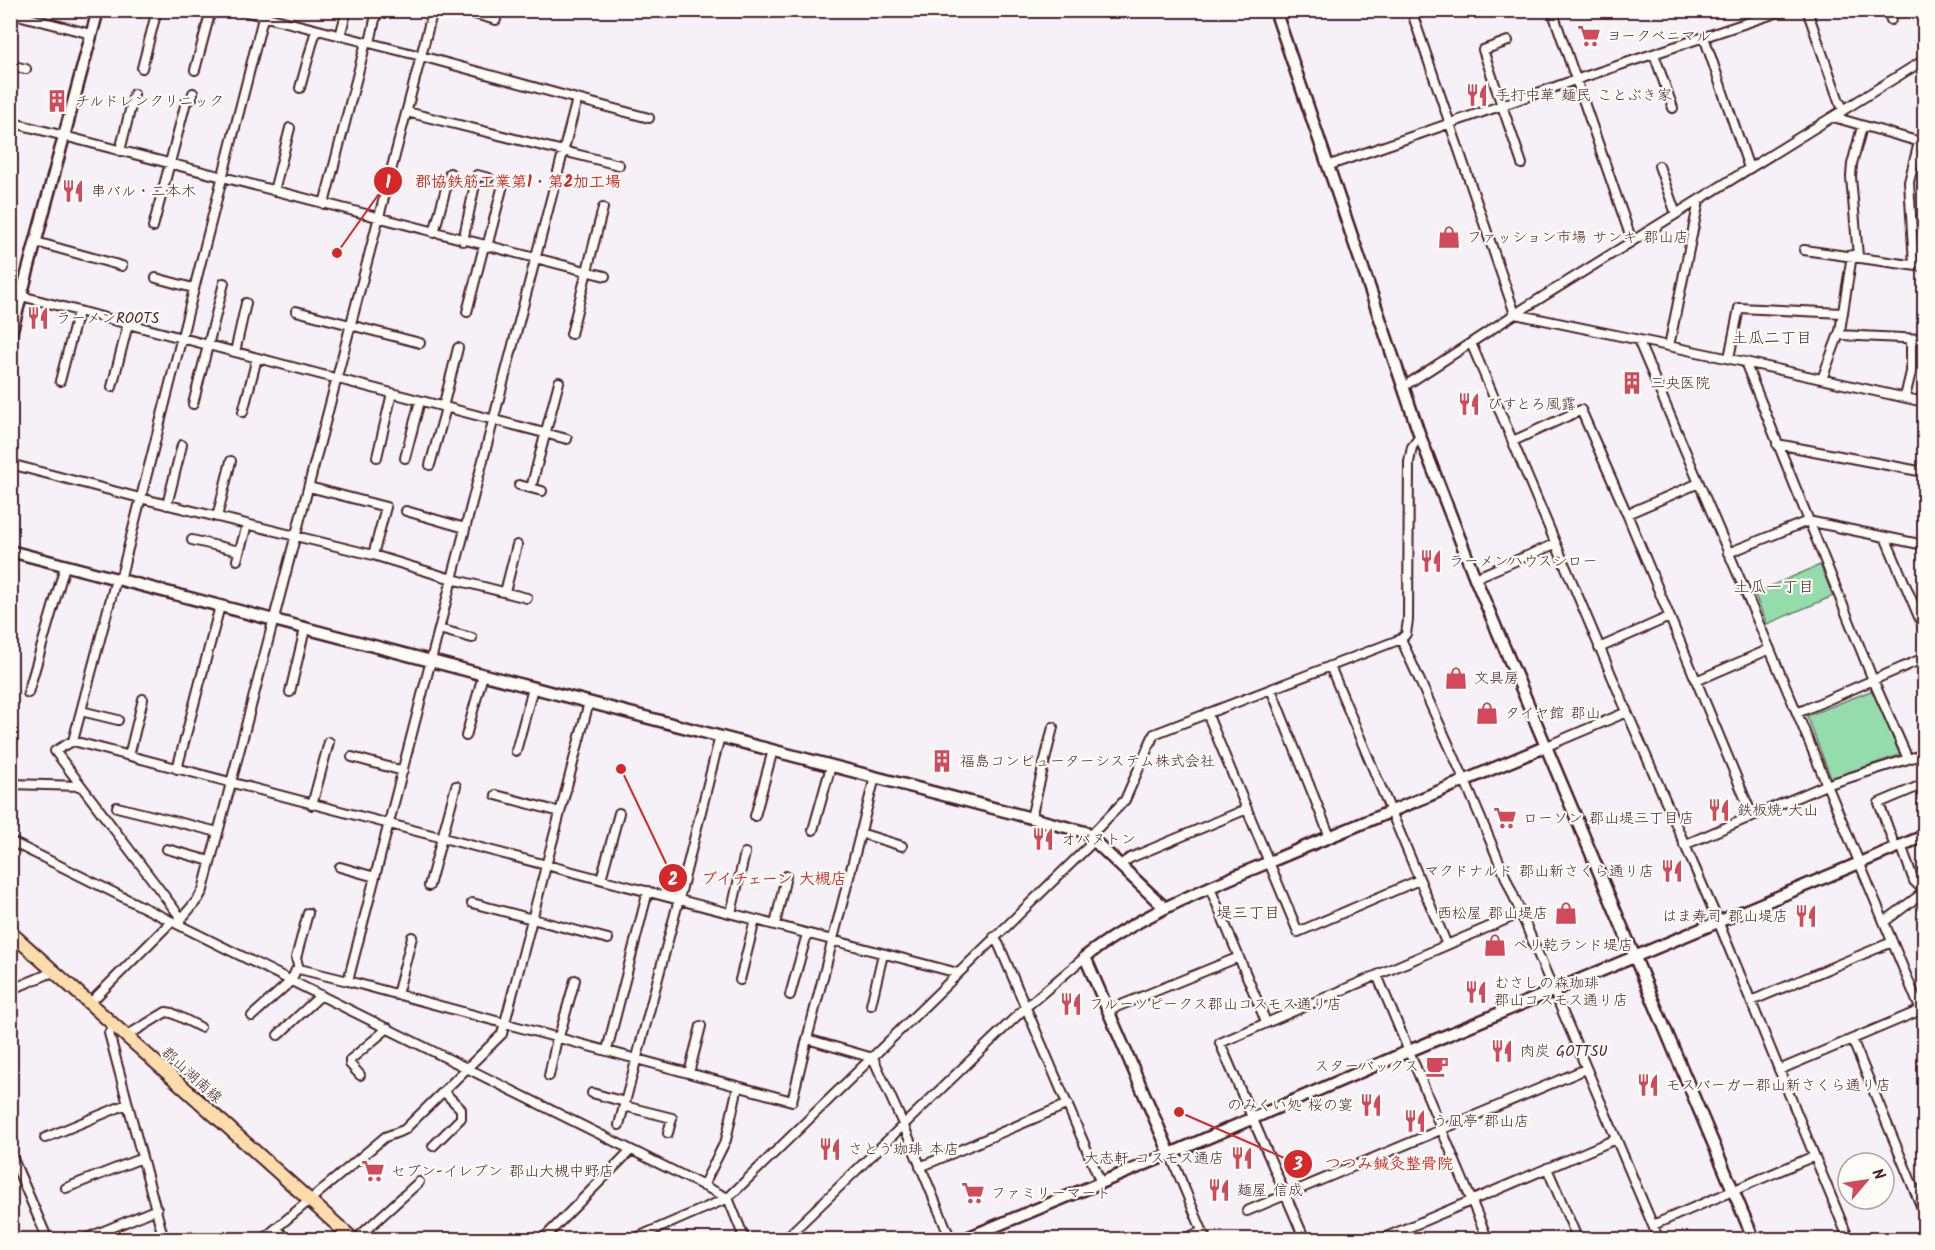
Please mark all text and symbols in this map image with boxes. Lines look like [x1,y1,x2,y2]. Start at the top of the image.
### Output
supermarket icon: ヨークベニマル [1576,23,1602,49]
place label: ヨークベニマル [1607,25,1711,49]
restaurant icon: 手打中華 麺民 ことぶき家 [1464,82,1490,108]
place label: 手打中華 麺民 ことぶき家 [1495,84,1672,108]
building icon: チルドレンクリニック [44,88,70,114]
place label: チルドレンクリニック [75,90,224,114]
callout: 郡協鉄筋工業第1・第2加工場 [373,164,633,198]
text: 1 [385,169,391,198]
text: 郡協鉄筋工業第1・第2加工場 [415,170,621,195]
restaurant icon: 串バル・二本木 [60,178,86,204]
place label: 串バル・二本木 [91,180,196,204]
shop icon: ファッション市場 サンキ 郡山店 [1436,224,1462,250]
place label: ファッション市場 サンキ 郡山店 [1467,226,1688,250]
restaurant icon: ラーメンROOTS [25,305,51,331]
place label: ラーメンROOTS [56,307,159,331]
district label: 土瓜二丁目 [1732,326,1812,351]
building icon: 三央医院 [1619,370,1645,396]
place label: 三央医院 [1650,372,1710,396]
restaurant icon: びすとろ風露 [1456,391,1482,417]
place label: びすとろ風露 [1487,393,1576,417]
restaurant icon: ラーメンハウスシロー [1418,548,1444,574]
place label: ラーメンハウスシロー [1449,550,1598,574]
district label: 土瓜一丁目 [1734,575,1814,600]
shop icon: 文具房 [1443,665,1469,691]
place label: 文具房 [1474,667,1519,691]
shop icon: タイヤ館 郡山 [1474,700,1500,726]
place label: タイヤ館 郡山 [1505,702,1600,726]
building icon: 福島コンピューターシステム株式会社 [929,748,955,774]
place label: 福島コンピューターシステム株式会社 [960,750,1215,774]
restaurant icon: 鉄板焼 大山 [1706,797,1732,823]
place label: 鉄板焼 大山 [1737,799,1818,823]
supermarket icon: ローソン 郡山堤三丁目店 [1492,805,1518,831]
place label: ローソン 郡山堤三丁目店 [1523,807,1694,831]
restaurant icon: オパヌトン [1030,826,1056,852]
place label: オパヌトン [1061,828,1136,852]
restaurant icon: マクドナルド 郡山新さくら通り店 [1659,858,1685,884]
place label: マクドナルド 郡山新さくら通り店 [1424,860,1654,884]
callout: ブイチェーン 大槻店 [658,861,861,895]
text: 2 [668,866,678,895]
text: ブイチェーン 大槻店 [701,867,847,892]
shop icon: 西松屋 郡山堤店 [1553,900,1579,926]
district label: 堤三丁目 [1216,901,1280,926]
place label: 西松屋 郡山堤店 [1437,902,1548,926]
restaurant icon: はま寿司 郡山堤店 [1793,903,1819,929]
place label: はま寿司 郡山堤店 [1662,905,1788,929]
shop icon: ペリ乾ランド堤店 [1482,932,1508,958]
place label: ペリ乾ランド堤店 [1513,934,1633,958]
place label: むさしの森珈琲 郡山コスモス通り店 [1494,972,1628,1013]
restaurant icon: むさしの森珈琲 郡山コスモス通り店 [1463,979,1489,1005]
restaurant icon: フルーツピークス郡山コスモス通り店 [1058,991,1084,1017]
place label: フルーツピークス郡山コスモス通り店 [1089,993,1342,1017]
restaurant icon: 肉炭 GOTTSU [1489,1038,1515,1064]
place label: 肉炭 GOTTSU [1520,1040,1607,1064]
street label: 郡山湖南線 [155,1042,227,1110]
cafe icon: スターバックス [1424,1053,1450,1079]
place label: スターバックス [1314,1055,1419,1079]
restaurant icon: モスバーガー郡山新さくら通り店 [1635,1072,1661,1098]
place label: モスバーガー郡山新さくら通り店 [1666,1074,1891,1098]
restaurant icon: のみくい処 桜の宴 [1358,1092,1384,1118]
place label: のみくい処 桜の宴 [1227,1094,1353,1118]
restaurant icon: う凪亭 郡山店 [1402,1108,1428,1134]
place label: う凪亭 郡山店 [1433,1110,1529,1134]
restaurant icon: さとう珈琲 本店 [817,1136,843,1162]
place label: さとう珈琲 本店 [848,1138,959,1162]
restaurant icon: 大志軒 コスモス通店 [1229,1145,1255,1171]
place label: 大志軒 コスモス通店 [1084,1147,1224,1171]
callout: つつみ鍼灸整骨院 [1283,1147,1465,1181]
text: 3 [1292,1151,1303,1180]
north arrow [1836,1151,1896,1211]
text: つつみ鍼灸整骨院 [1325,1152,1453,1177]
supermarket icon: セブン-イレブン 郡山大槻中野店 [360,1158,386,1184]
place label: セブン-イレブン 郡山大槻中野店 [391,1160,614,1184]
text: N [1864,1164,1891,1185]
restaurant icon: 麺屋 信成 [1206,1177,1232,1203]
place label: 麺屋 信成 [1237,1179,1303,1203]
supermarket icon: ファミリーマート [960,1180,986,1206]
place label: ファミリーマート [991,1182,1111,1206]

